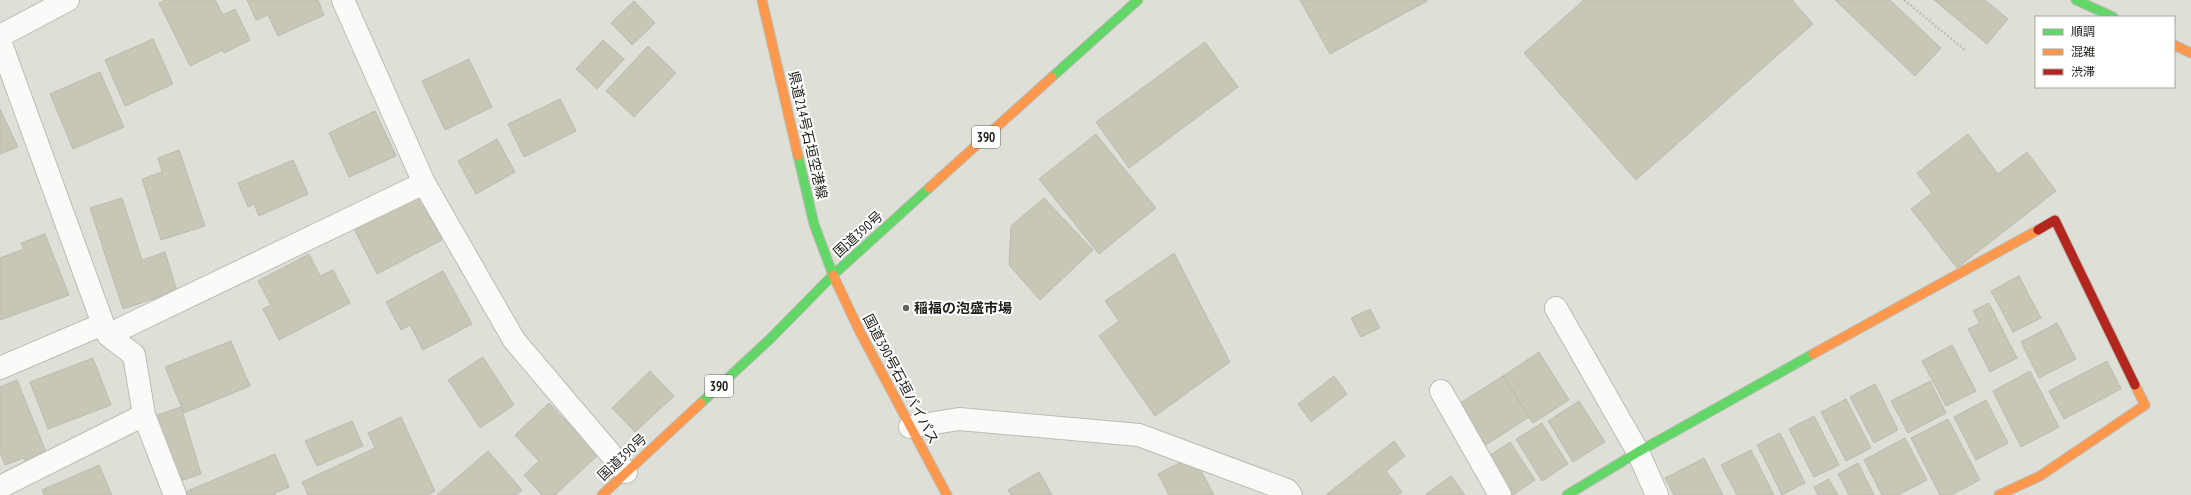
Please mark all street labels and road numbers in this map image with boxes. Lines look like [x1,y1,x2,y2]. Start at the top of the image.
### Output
street label: 県道214号石垣空港線 [785,69,831,201]
road number: 390 [972,126,1000,148]
street label: 国道390号 [829,207,887,261]
street label: 国道390号石垣バイパス [859,311,943,447]
road number: 390 [705,375,733,397]
street label: 国道390号 [594,430,650,484]

